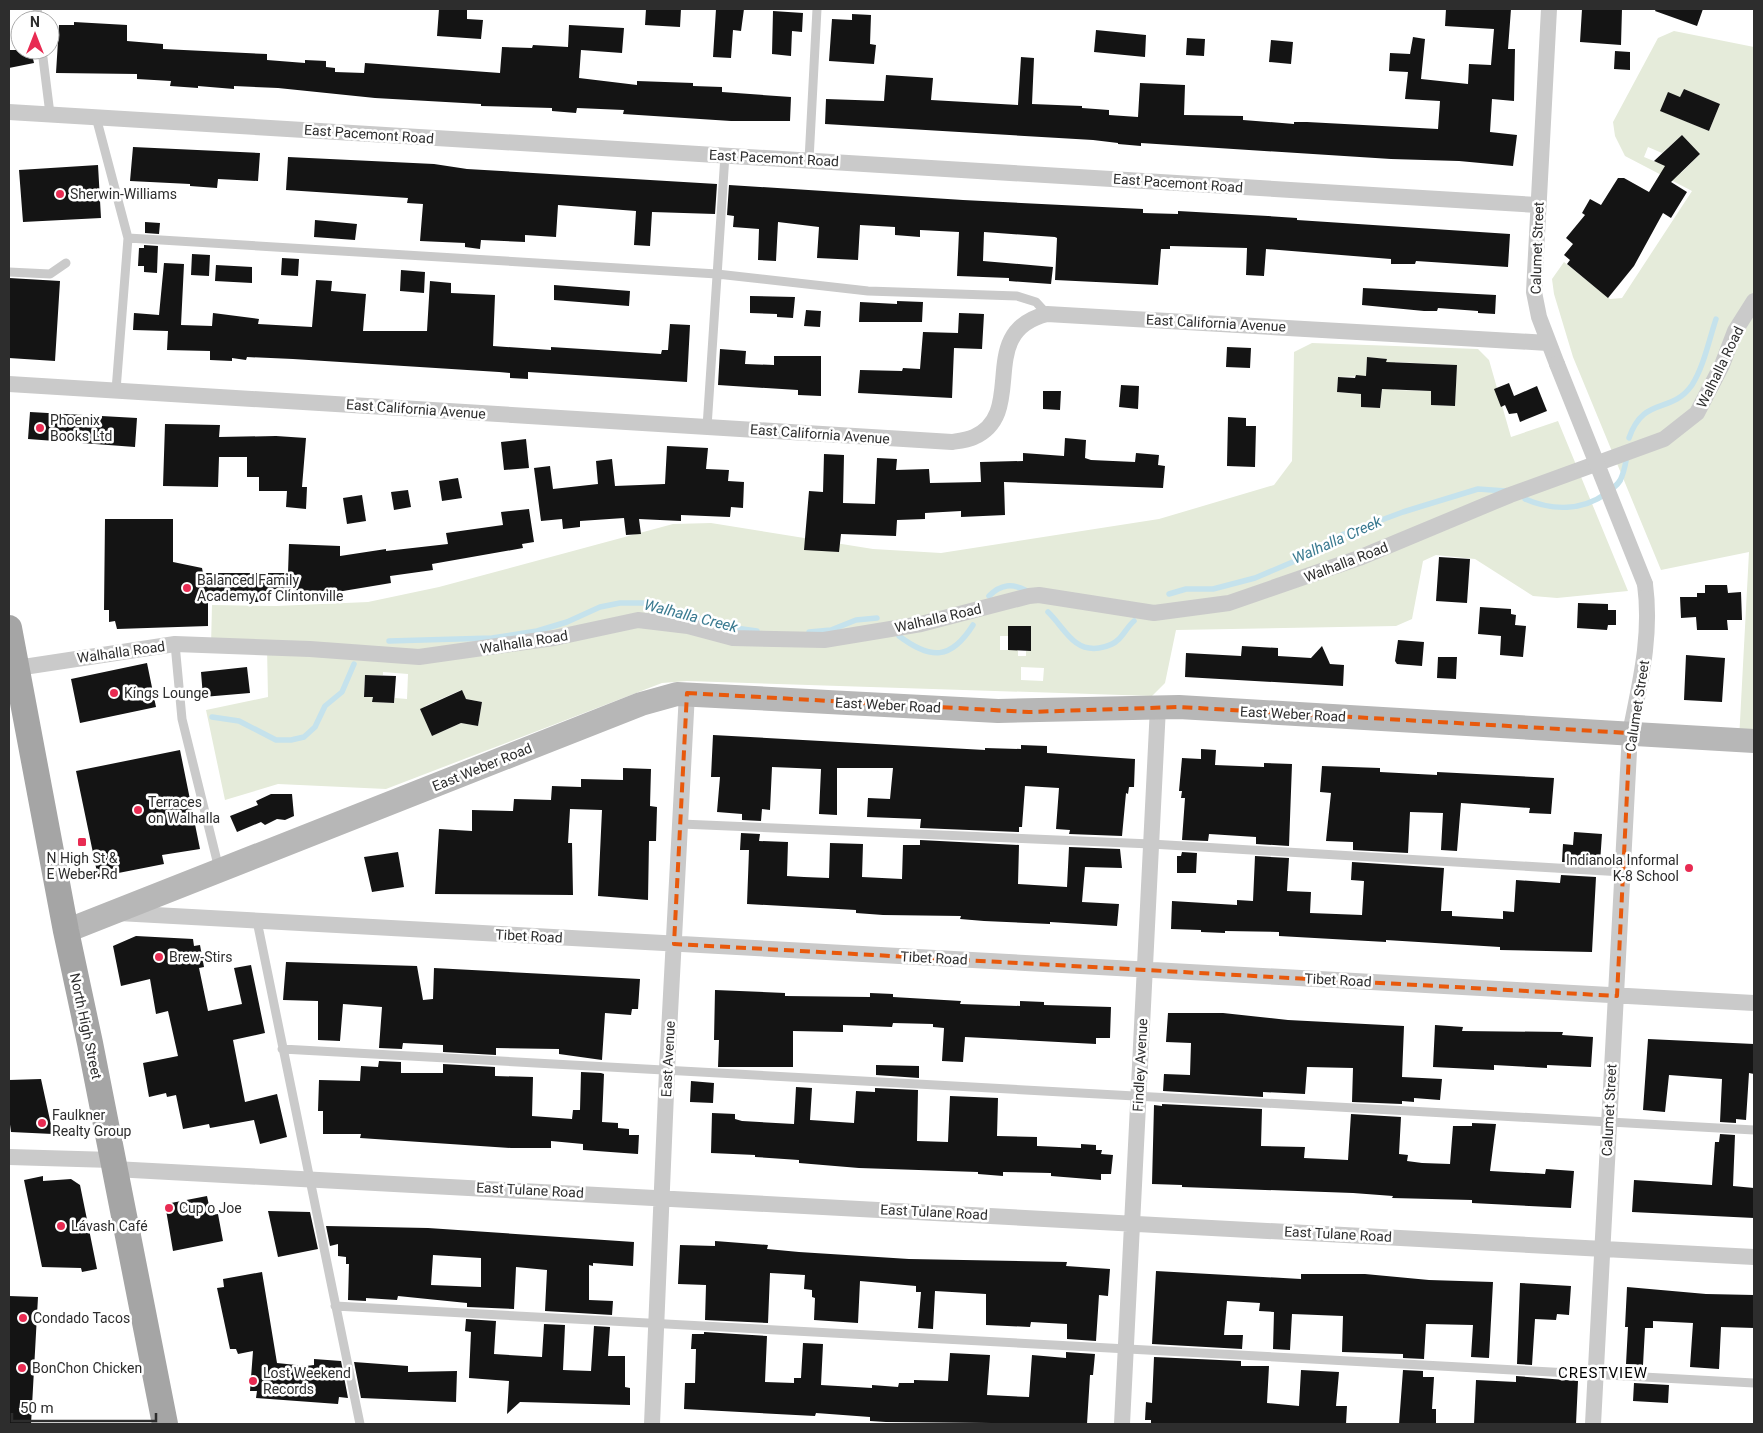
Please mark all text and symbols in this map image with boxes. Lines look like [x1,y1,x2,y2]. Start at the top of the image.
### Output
north arrow [10,10,60,60]
text: N [30,14,40,30]
street label: East Pacemont Road [304,121,434,147]
street label: East Pacemont Road [709,147,839,169]
street label: East Pacemont Road [1113,170,1243,196]
place label: Sherwin-Williams [70,186,177,202]
marker: Sherwin-Williams [54,188,66,200]
street label: Calumet Street [1527,201,1547,295]
street label: East California Avenue [1146,311,1286,335]
street label: Walhalla Road [1693,324,1747,410]
street label: East California Avenue [346,396,486,422]
place label: Phoenix Books Ltd [50,412,113,444]
street label: East California Avenue [750,421,890,447]
marker: Phoenix Books Ltd [34,422,46,434]
water label: Walhalla Creek [1290,512,1385,568]
street label: Walhalla Road [1302,539,1390,585]
place label: Balanced Family Academy of Clintonville [197,572,343,604]
marker: Balanced Family Academy of Clintonville [181,582,193,594]
water label: Walhalla Creek [642,596,740,636]
street label: Walhalla Road [893,600,983,636]
street label: Walhalla Road [479,627,569,657]
street label: Walhalla Road [76,638,166,666]
street label: Calumet Street [1622,659,1652,753]
place label: Kings Lounge [124,685,209,701]
marker: Kings Lounge [108,687,120,699]
street label: East Weber Road [835,694,941,716]
street label: East Weber Road [1240,703,1346,725]
street label: East Weber Road [430,740,534,794]
place label: Terraces on Walhalla [148,794,220,826]
marker: Terraces on Walhalla [132,804,144,816]
marker: N High St & E Weber Rd [76,836,88,848]
place label: N High St & E Weber Rd [46,850,118,882]
place label: Indianola Informal K-8 School [1566,852,1679,884]
marker: Indianola Informal K-8 School [1683,862,1695,874]
street label: Tibet Road [495,926,563,946]
street label: Tibet Road [900,948,968,968]
place label: Brew-Stirs [169,949,232,965]
marker: Brew-Stirs [153,951,165,963]
street label: Tibet Road [1304,970,1372,990]
street label: North High Street [67,971,105,1081]
street label: Findley Avenue [1130,1018,1150,1112]
street label: East Avenue [658,1020,678,1098]
street label: Calumet Street [1599,1063,1619,1157]
place label: Faulkner Realty Group [52,1107,132,1139]
marker: Faulkner Realty Group [36,1117,48,1129]
street label: East Tulane Road [476,1179,584,1201]
place label: Cup o Joe [179,1200,242,1216]
street label: East Tulane Road [880,1201,988,1223]
marker: Cup o Joe [163,1202,175,1214]
place label: Lávash Café [71,1218,148,1234]
marker: Lávash Café [55,1220,67,1232]
street label: East Tulane Road [1284,1223,1392,1245]
place label: Condado Tacos [33,1310,130,1326]
marker: Condado Tacos [17,1312,29,1324]
place label: BonChon Chicken [32,1360,142,1376]
marker: BonChon Chicken [16,1362,28,1374]
district label: CRESTVIEW [1558,1364,1648,1382]
place label: Lost Weekend Records [263,1365,351,1397]
marker: Lost Weekend Records [247,1375,259,1387]
scale bar [12,1390,156,1422]
text: 50 m [20,1399,54,1417]

